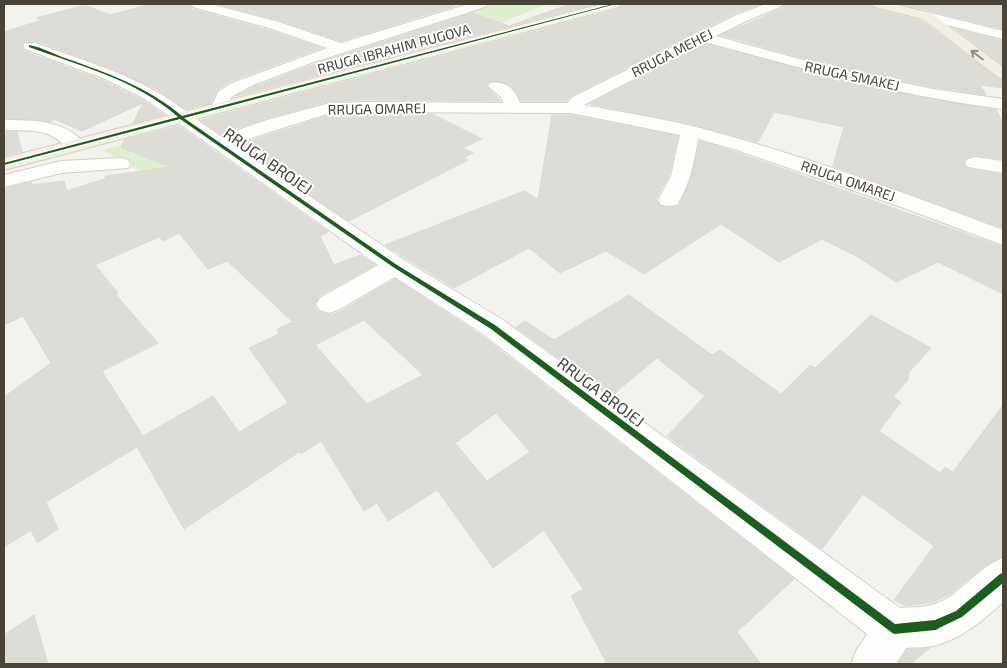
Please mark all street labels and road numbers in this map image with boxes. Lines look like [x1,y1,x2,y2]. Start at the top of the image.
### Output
street label: RRUGA IBRAHIM RUGOVA [315,20,473,77]
street label: RRUGA MEHEJ [628,25,715,80]
street label: RRUGA SMAKEJ [803,57,901,94]
street label: RRUGA OMAREJ [328,99,426,118]
street label: RRUGA BROJEJ [220,123,316,198]
street label: RRUGA OMAREJ [799,156,898,205]
street label: RRUGA BROJEJ [554,353,648,430]

